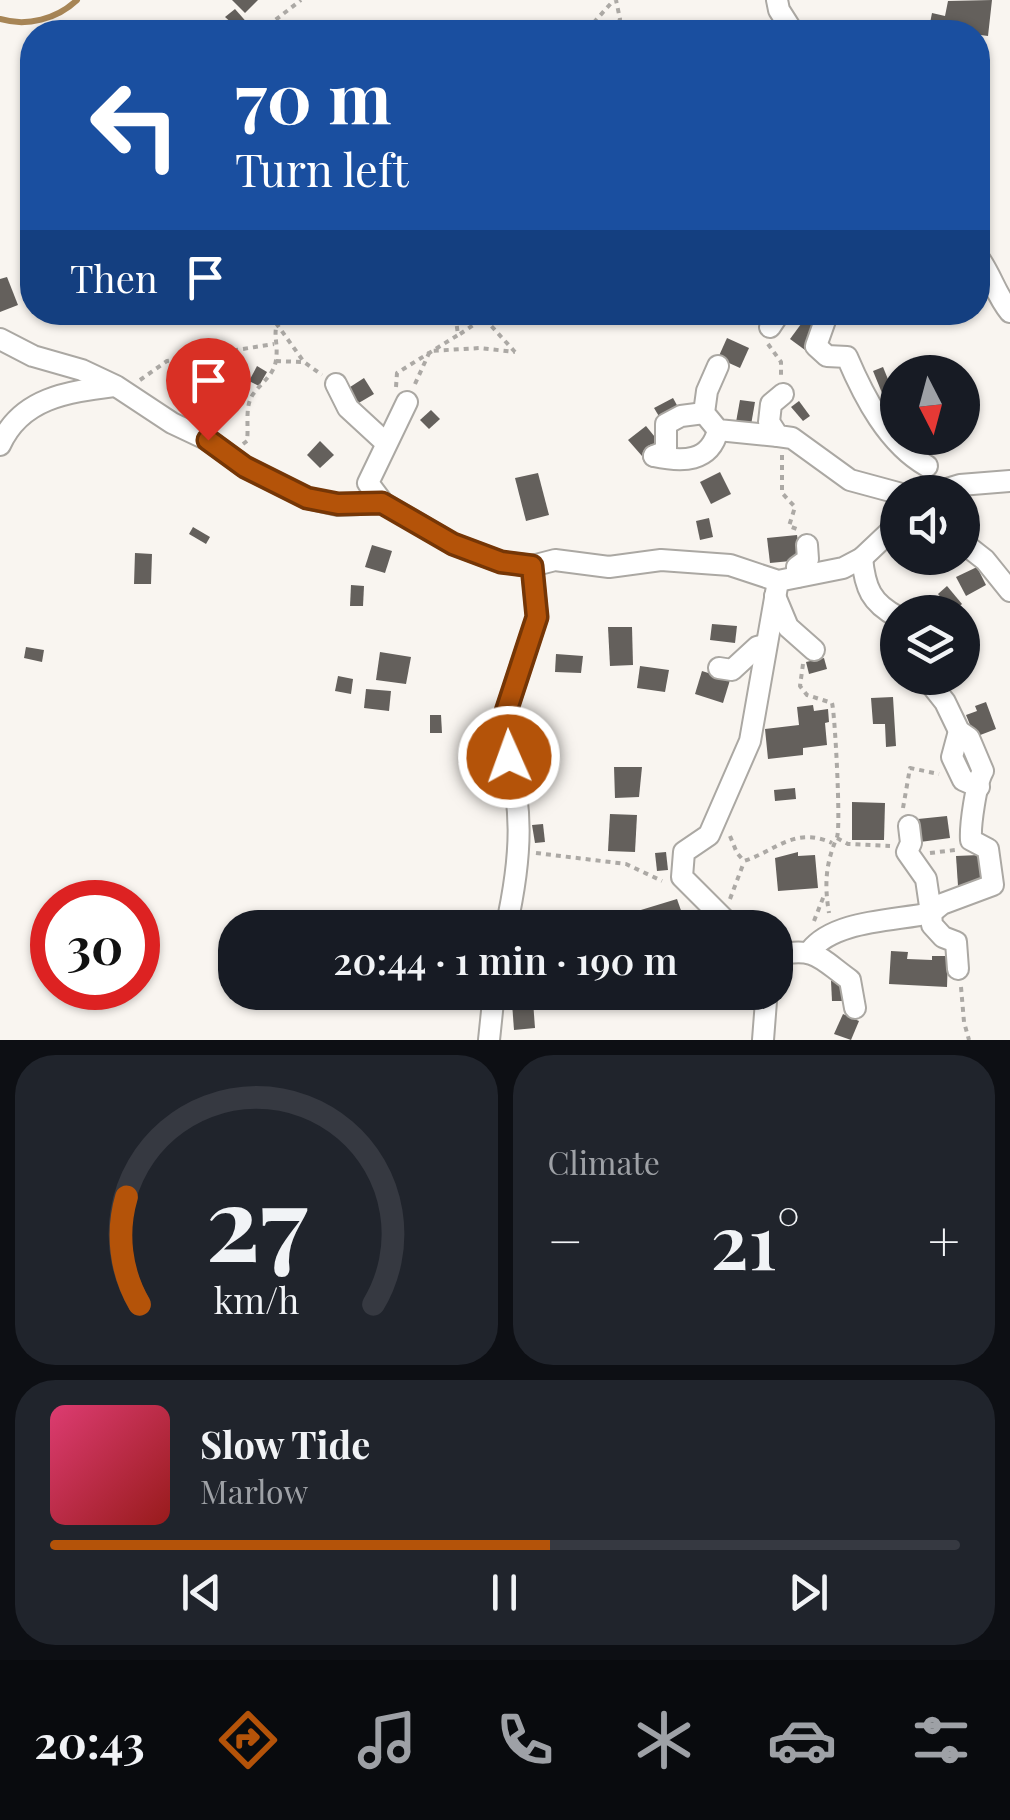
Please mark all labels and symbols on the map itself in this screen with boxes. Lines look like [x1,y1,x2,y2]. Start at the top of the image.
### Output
pin [166,338,251,441]
north arrow [880,355,980,455]
position arrow [457,705,561,809]
speed limit sign: 30 [30,880,160,1010]

